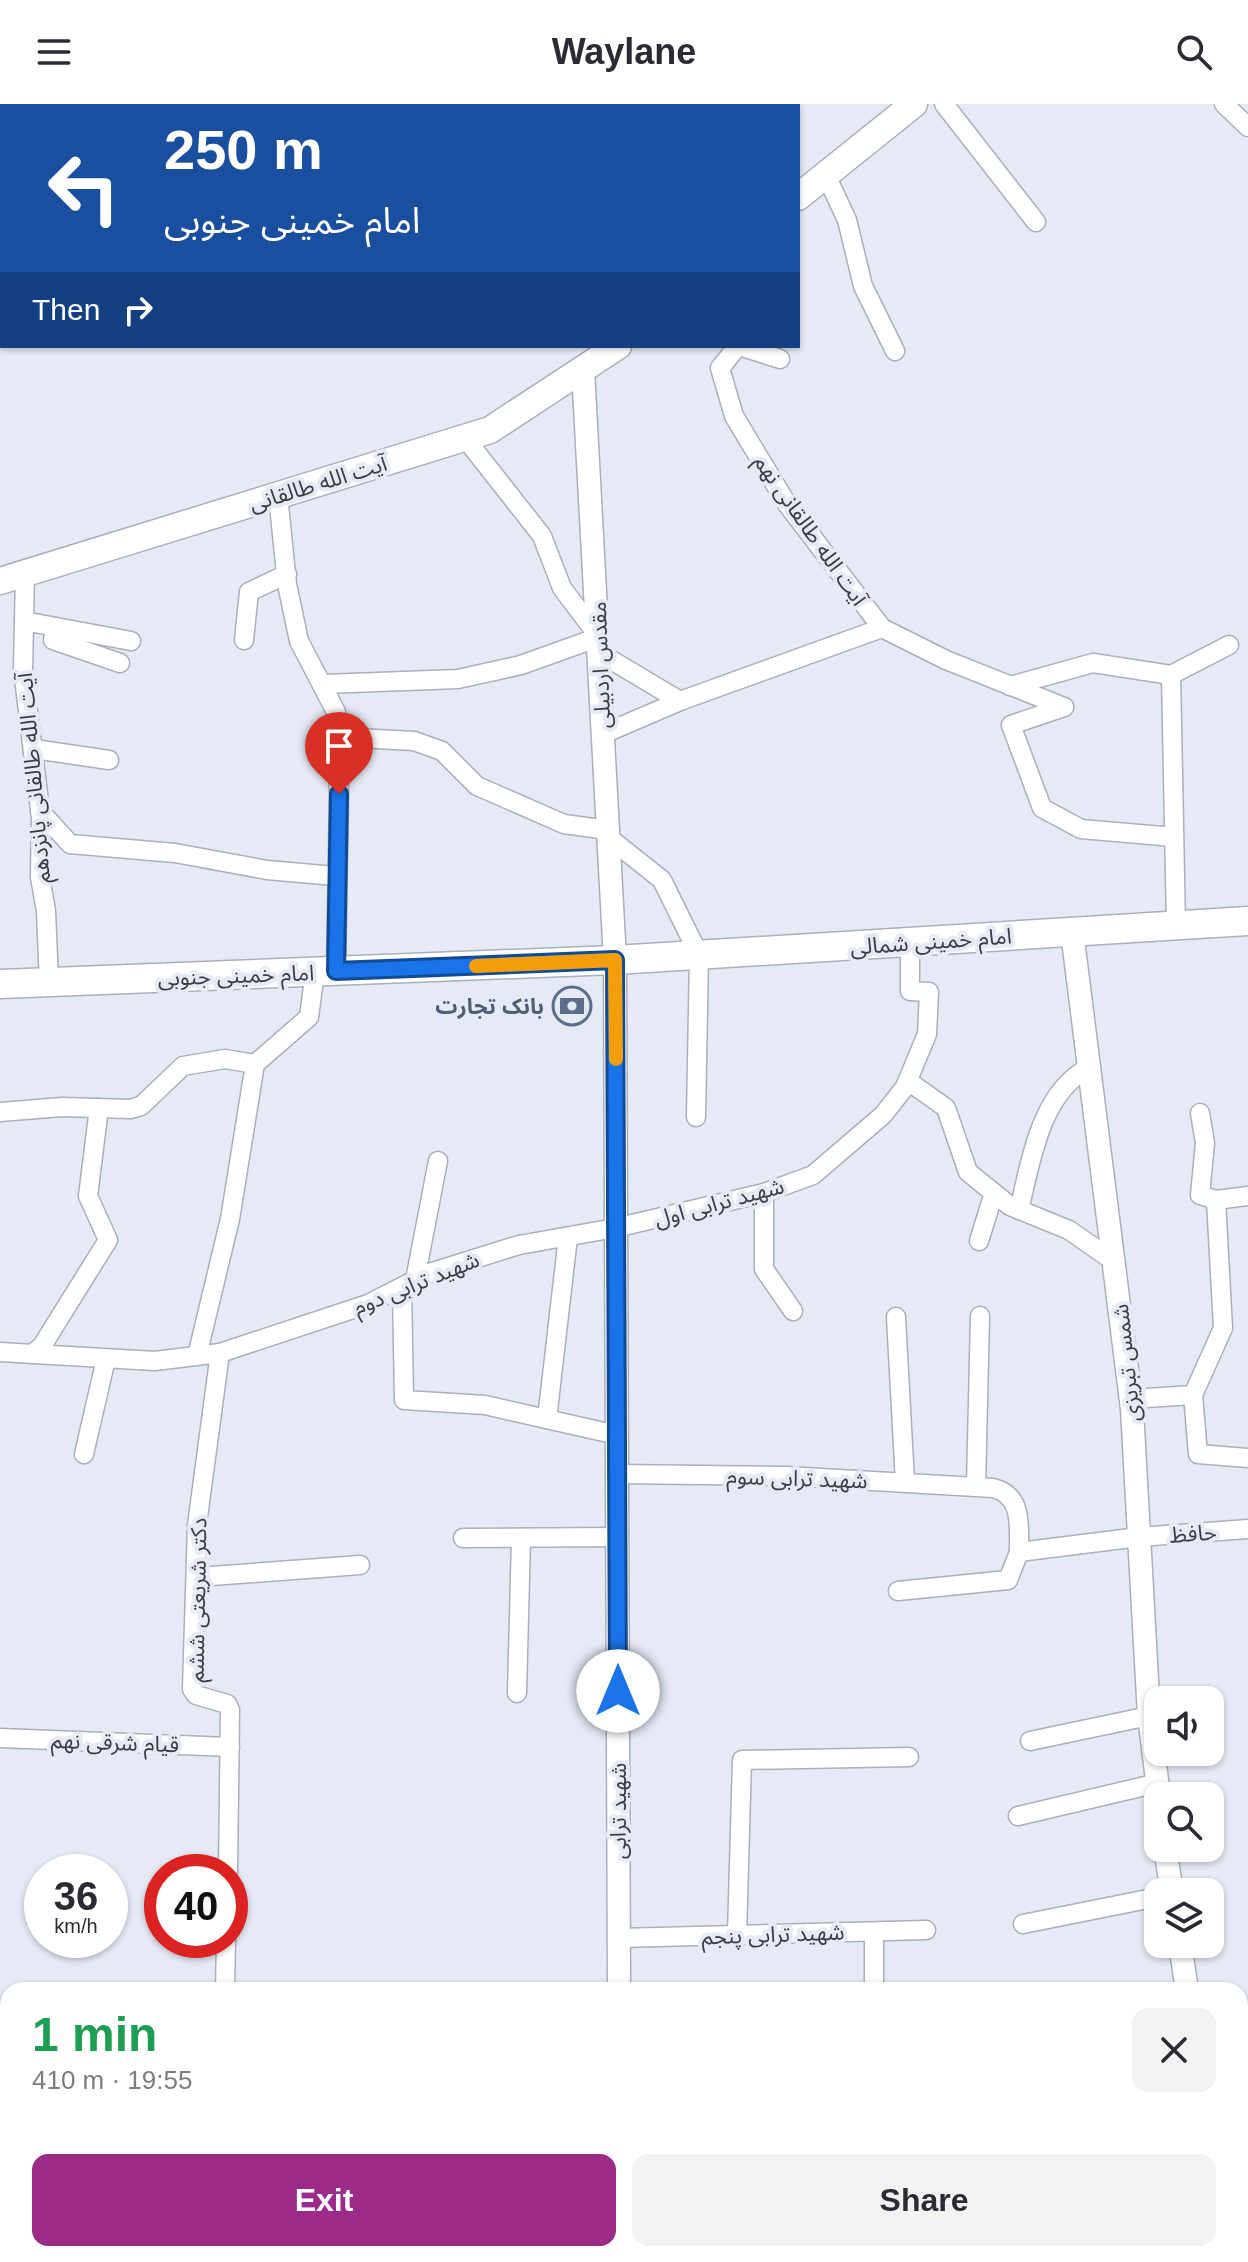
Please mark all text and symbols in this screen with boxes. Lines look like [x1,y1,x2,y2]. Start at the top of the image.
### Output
icon: menu [32,30,76,74]
icon: search [1172,30,1216,74]
text: Waylane [552,31,696,72]
text: 250 m [164,118,323,181]
icon: left [32,136,136,240]
text: امام خمینی جنوبی [164,200,420,241]
icon: right [116,288,160,332]
text: Then [32,293,100,326]
street label: آیت الله طالقانی [246,450,392,516]
street label: آیت الله طالقانی نهم [746,450,873,614]
street label: مقدس اردبیلی [586,601,616,729]
street label: آیت الله طالقانی پانزدهم [12,670,59,884]
pin [305,712,373,794]
icon: arrive [317,724,361,768]
street label: امام خمینی شمالی [849,923,1013,964]
street label: امام خمینی جنوبی [157,960,315,995]
bank icon: بانک تجارت [551,985,593,1027]
place label: بانک تجارت [435,994,544,1020]
street label: شهید ترابی اول [652,1173,787,1232]
street label: شهید ترابی دوم [350,1247,484,1324]
street label: شمس تبریزی [1108,1303,1145,1423]
street label: شهید ترابی سوم [726,1464,868,1497]
street label: دکتر شریعتی ششم [184,1517,215,1683]
street label: حافظ [1168,1519,1218,1548]
position arrow [576,1649,660,1733]
map controls [1144,1686,1224,1958]
button: sound [1144,1686,1224,1766]
street label: قیام شرقی نهم [50,1728,179,1761]
street label: شهید ترابی [606,1763,631,1859]
button: search [1144,1782,1224,1862]
speed limit sign: 40 [144,1854,248,1958]
text: 36 [54,1874,98,1918]
button: layers [1144,1878,1224,1958]
text: km/h [54,1915,98,1937]
street label: شهید ترابی پنجم [701,1920,845,1953]
text: 1 min [32,2008,157,2061]
button: close [1132,2008,1216,2092]
text: 410 m · 19:55 [32,2065,192,2095]
button: Exit [32,2154,616,2246]
button: Share [632,2154,1216,2246]

